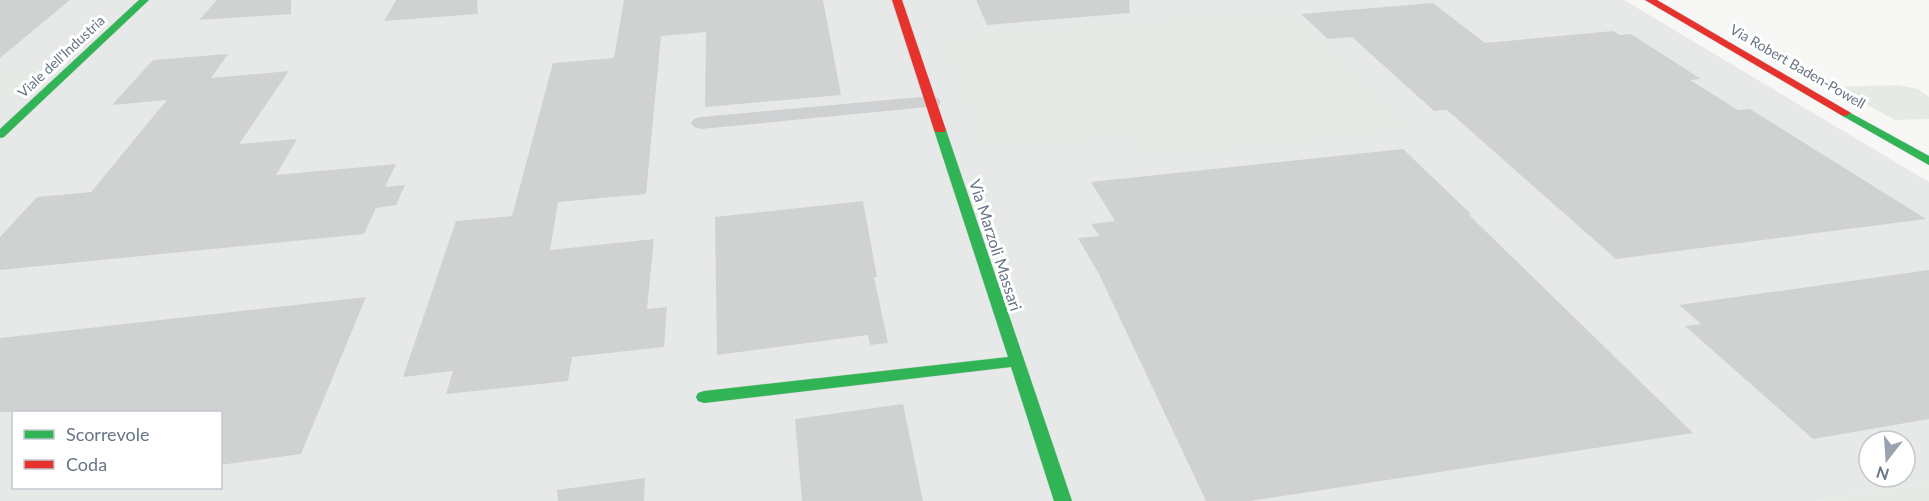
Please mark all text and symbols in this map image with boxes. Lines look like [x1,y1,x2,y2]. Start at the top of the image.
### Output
street label: Viale dell'Industria [14,11,108,101]
street label: Via Robert Baden-Powell [1727,20,1869,112]
street label: Via Marzoli Massari [966,177,1026,313]
legend [12,411,222,489]
text: Scorrevole [66,423,149,445]
north arrow [1857,429,1917,489]
text: Coda [66,453,107,475]
text: N [1874,463,1891,485]

